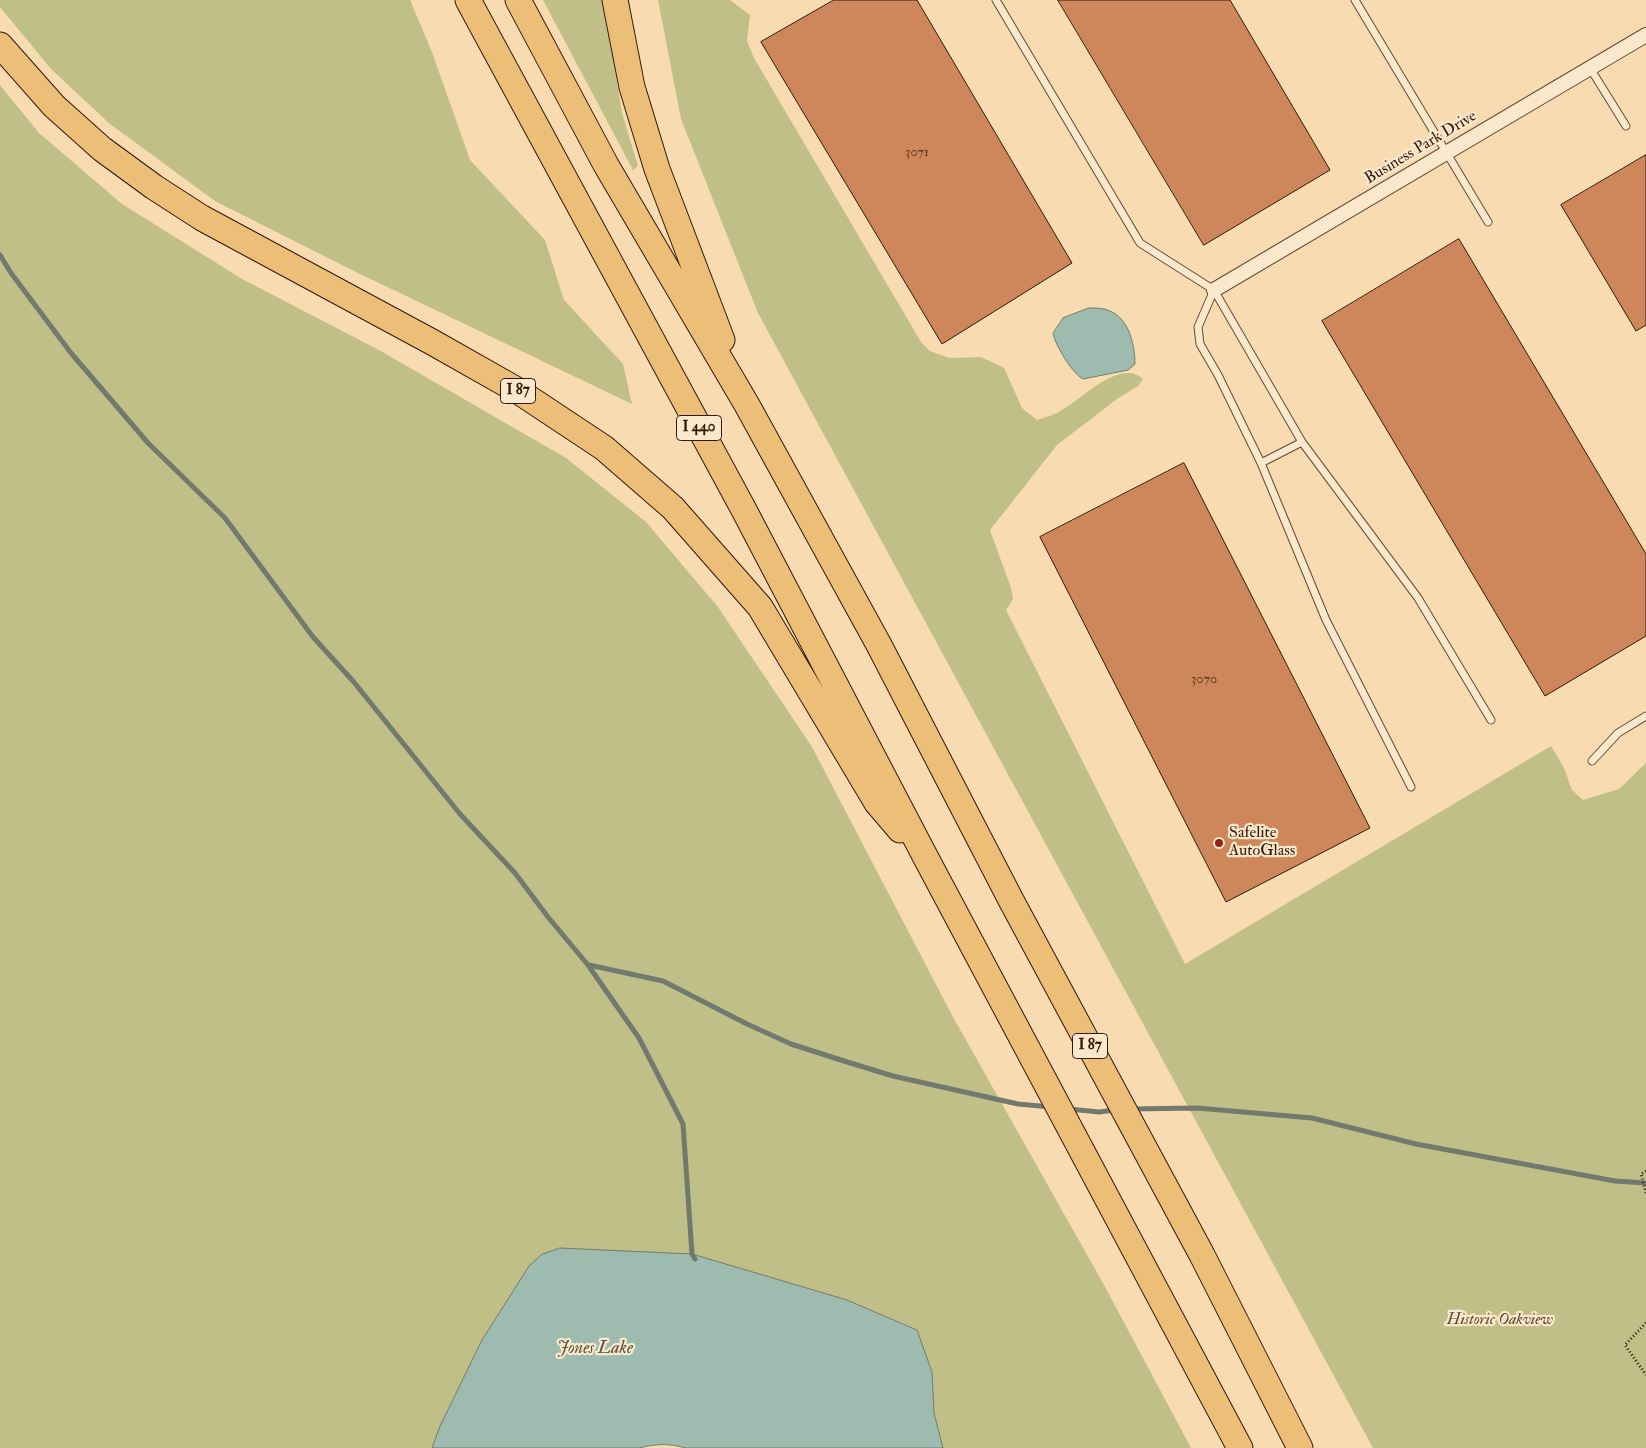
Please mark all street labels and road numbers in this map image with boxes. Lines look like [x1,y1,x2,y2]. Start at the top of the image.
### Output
street label: Business Park Drive [1362,107,1480,189]
road number: I 87 [500,378,536,404]
road number: I 440 [676,416,722,440]
road number: I 87 [1072,1034,1108,1058]

